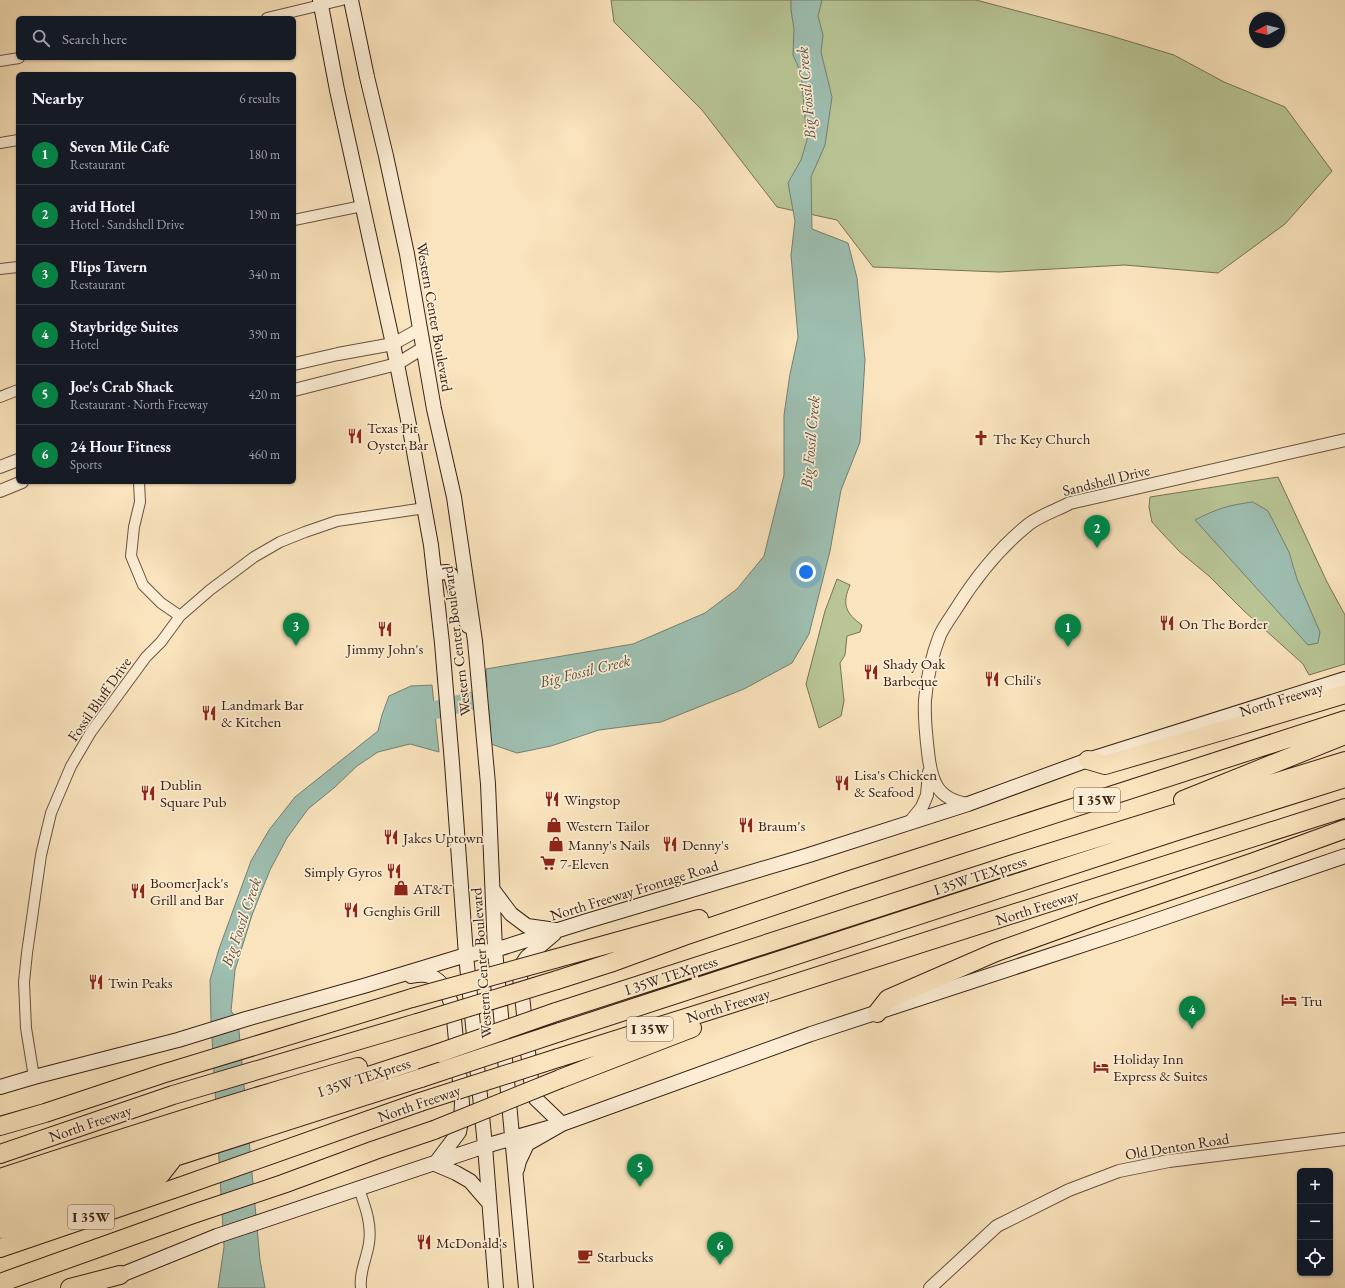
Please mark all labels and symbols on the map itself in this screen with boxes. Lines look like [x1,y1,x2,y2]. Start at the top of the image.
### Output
north arrow [1249,12,1285,48]
water label: Big Fossil Creek [791,45,821,141]
street label: Western Center Boulevard [413,241,458,393]
water label: Big Fossil Creek [795,394,825,490]
place label: Texas Pit Oyster Bar [367,418,428,454]
restaurant icon: Texas Pit Oyster Bar [346,427,364,445]
church icon: The Key Church [972,429,990,447]
place label: The Key Church [993,429,1091,448]
street label: Sandshell Drive [1060,460,1152,500]
pin: 2 [1084,515,1110,548]
your location [796,562,816,582]
street label: Western Center Boulevard [437,565,475,717]
pin: 3 [283,613,309,646]
pin: 1 [1055,614,1081,647]
restaurant icon: On The Border [1158,614,1176,632]
place label: On The Border [1179,614,1268,633]
restaurant icon: Jimmy John's [376,620,394,638]
place label: Jimmy John's [345,639,424,658]
water label: Big Fossil Creek [536,649,633,693]
street label: Fossil Bluff Drive [63,653,135,745]
place label: Shady Oak Barbeque [883,654,946,690]
restaurant icon: Shady Oak Barbeque [862,663,880,681]
restaurant icon: Chili's [983,670,1001,688]
place label: Chili's [1004,670,1041,689]
street label: North Freeway [1237,677,1326,721]
place label: Landmark Bar & Kitchen [221,695,304,731]
restaurant icon: Landmark Bar & Kitchen [200,704,218,722]
place label: Lisa's Chicken & Seafood [854,765,937,801]
restaurant icon: Lisa's Chicken & Seafood [833,774,851,792]
place label: Dublin Square Pub [160,775,227,811]
restaurant icon: Dublin Square Pub [139,784,157,802]
road number: I 35W [1074,788,1120,812]
restaurant icon: Wingstop [543,790,561,808]
place label: Wingstop [564,790,621,809]
shop icon: Western Tailor [545,816,563,834]
place label: Western Tailor [566,816,650,835]
restaurant icon: Braum's [737,816,755,834]
place label: Braum's [758,816,805,835]
restaurant icon: Jakes Uptown [382,828,400,846]
place label: Jakes Uptown [401,828,484,847]
shop icon: Manny's Nails [547,835,565,853]
place label: Manny's Nails [568,835,650,854]
restaurant icon: Denny's [661,835,679,853]
place label: Denny's [682,835,729,854]
street label: I 35W TEXpress [931,851,1029,899]
supermarket icon: 7-Eleven [539,854,557,872]
place label: 7-Eleven [560,854,609,873]
street label: North Freeway Frontage Road [548,855,721,925]
place label: Simply Gyros [304,862,382,881]
restaurant icon: Simply Gyros [385,862,403,880]
place label: BoomerJack's Grill and Bar [150,873,228,909]
water label: Big Fossil Creek [216,874,266,970]
shop icon: AT&T [392,879,410,897]
place label: AT&T [412,879,453,898]
restaurant icon: BoomerJack's Grill and Bar [129,882,147,900]
street label: North Freeway [993,884,1081,929]
street label: Western Center Boulevard [466,887,496,1039]
restaurant icon: Genghis Grill [342,901,360,919]
place label: Genghis Grill [363,901,441,920]
street label: I 35W TEXpress [622,951,720,999]
restaurant icon: Twin Peaks [87,973,105,991]
place label: Twin Peaks [108,973,173,992]
street label: North Freeway [684,983,773,1027]
hotel icon: Tru [1280,991,1298,1009]
place label: Tru [1301,991,1323,1010]
pin: 4 [1179,996,1205,1029]
road number: I 35W [627,1017,673,1041]
place label: Holiday Inn Express & Suites [1113,1049,1208,1085]
street label: I 35W TEXpress [315,1053,413,1101]
hotel icon: Holiday Inn Express & Suites [1092,1058,1110,1076]
street label: North Freeway [375,1080,463,1126]
street label: North Freeway [46,1100,134,1146]
street label: Old Denton Road [1124,1128,1231,1164]
pin: 5 [627,1154,653,1187]
road number: I 35W [68,1205,114,1229]
pin: 6 [707,1232,733,1265]
restaurant icon: McDonald's [415,1233,433,1251]
place label: McDonald's [436,1233,507,1252]
cafe icon: Starbucks [576,1247,594,1265]
place label: Starbucks [597,1247,653,1266]

